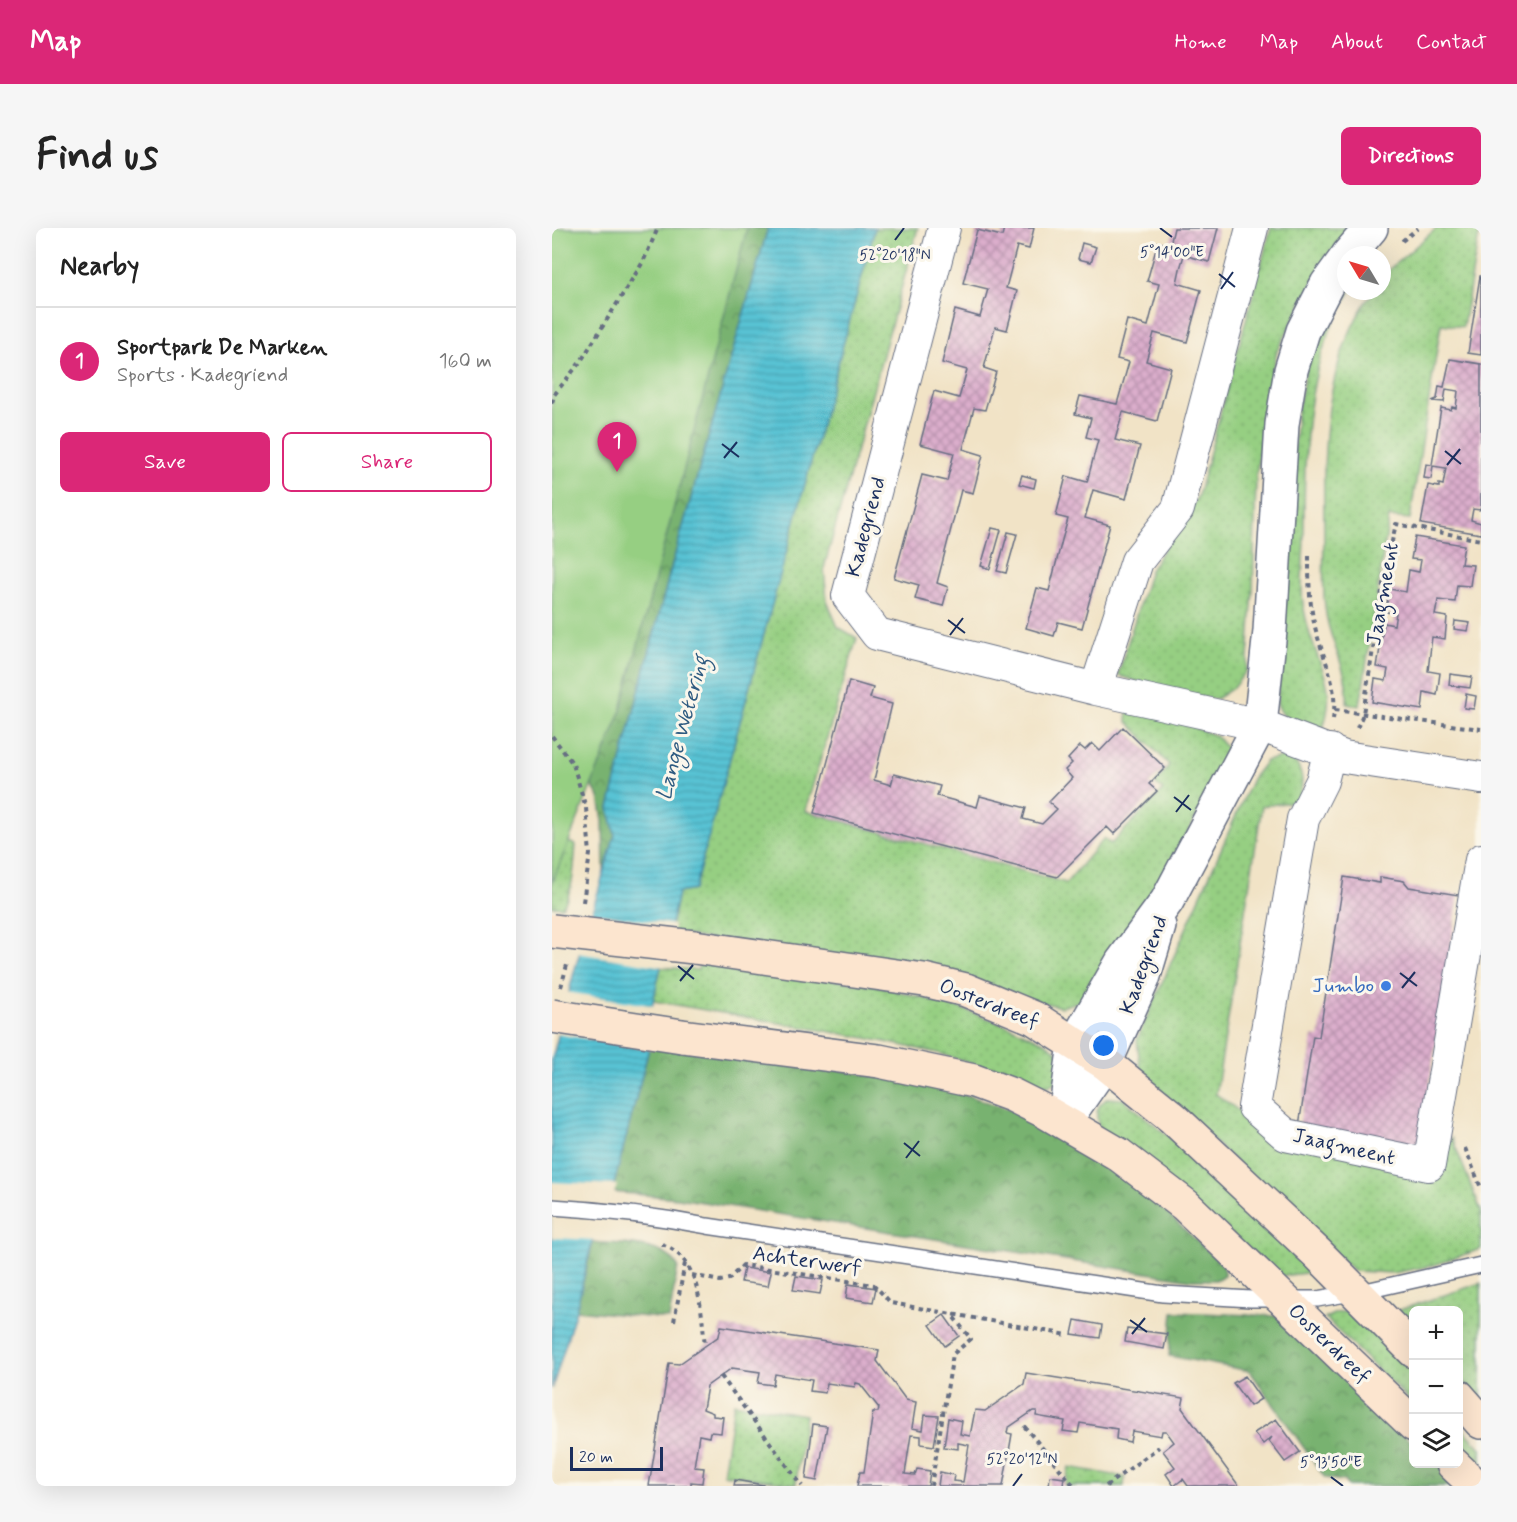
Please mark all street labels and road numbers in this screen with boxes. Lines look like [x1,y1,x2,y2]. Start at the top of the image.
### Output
street label: Kadegriend [839,474,894,580]
street label: Jaagmeent [1360,540,1408,648]
street label: Kadegriend [1113,912,1176,1018]
street label: Oosterdreef [935,972,1043,1036]
street label: Jaagmeent [1290,1122,1398,1174]
street label: Achterwerf [751,1240,863,1282]
street label: Oosterdreef [1282,1298,1376,1390]

